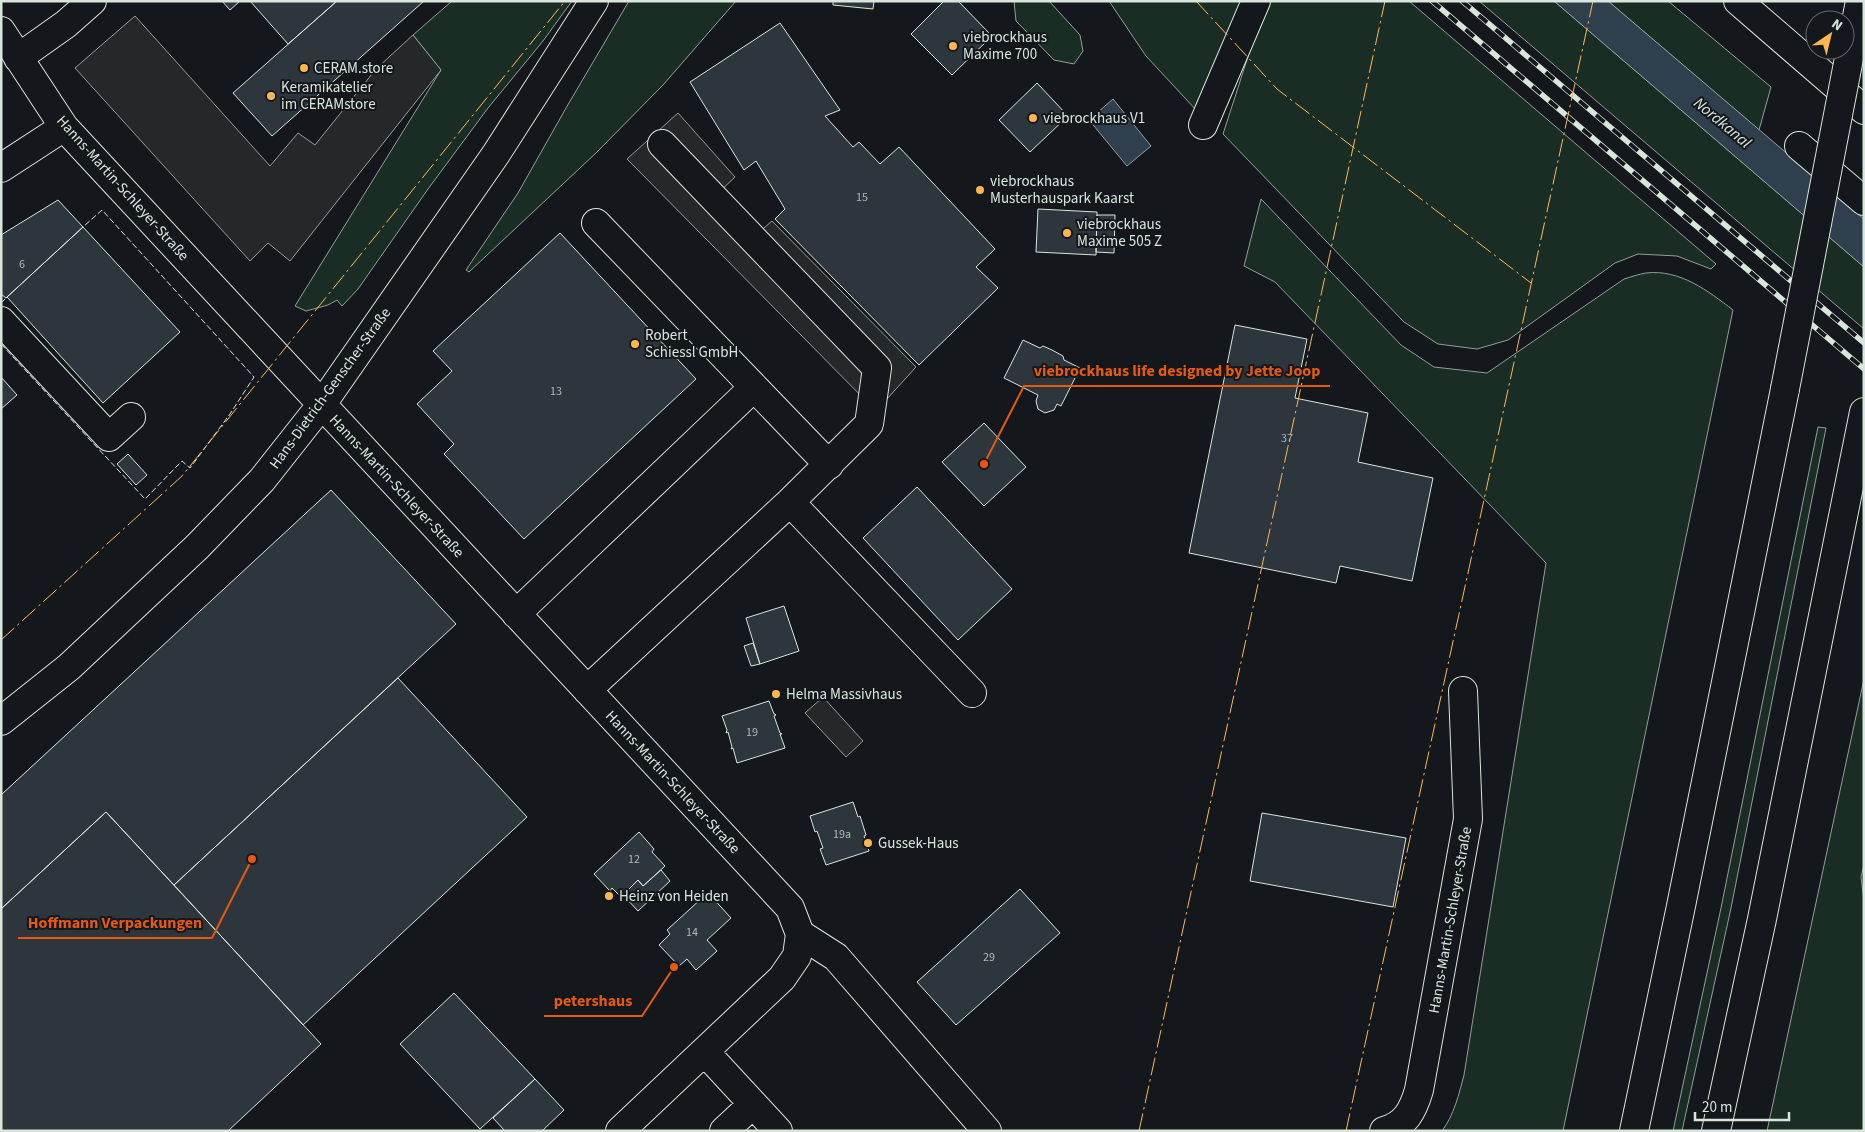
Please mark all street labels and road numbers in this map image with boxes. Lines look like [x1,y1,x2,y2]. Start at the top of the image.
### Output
street label: Hanns-Martin-Schleyer-Straße [52,111,194,266]
street label: Hans-Dietrich-Genscher-Straße [265,303,396,473]
street label: Hanns-Martin-Schleyer-Straße [324,410,469,563]
street label: Hanns-Martin-Schleyer-Straße [600,706,745,859]
street label: Hanns-Martin-Schleyer-Straße [1424,825,1477,1015]

